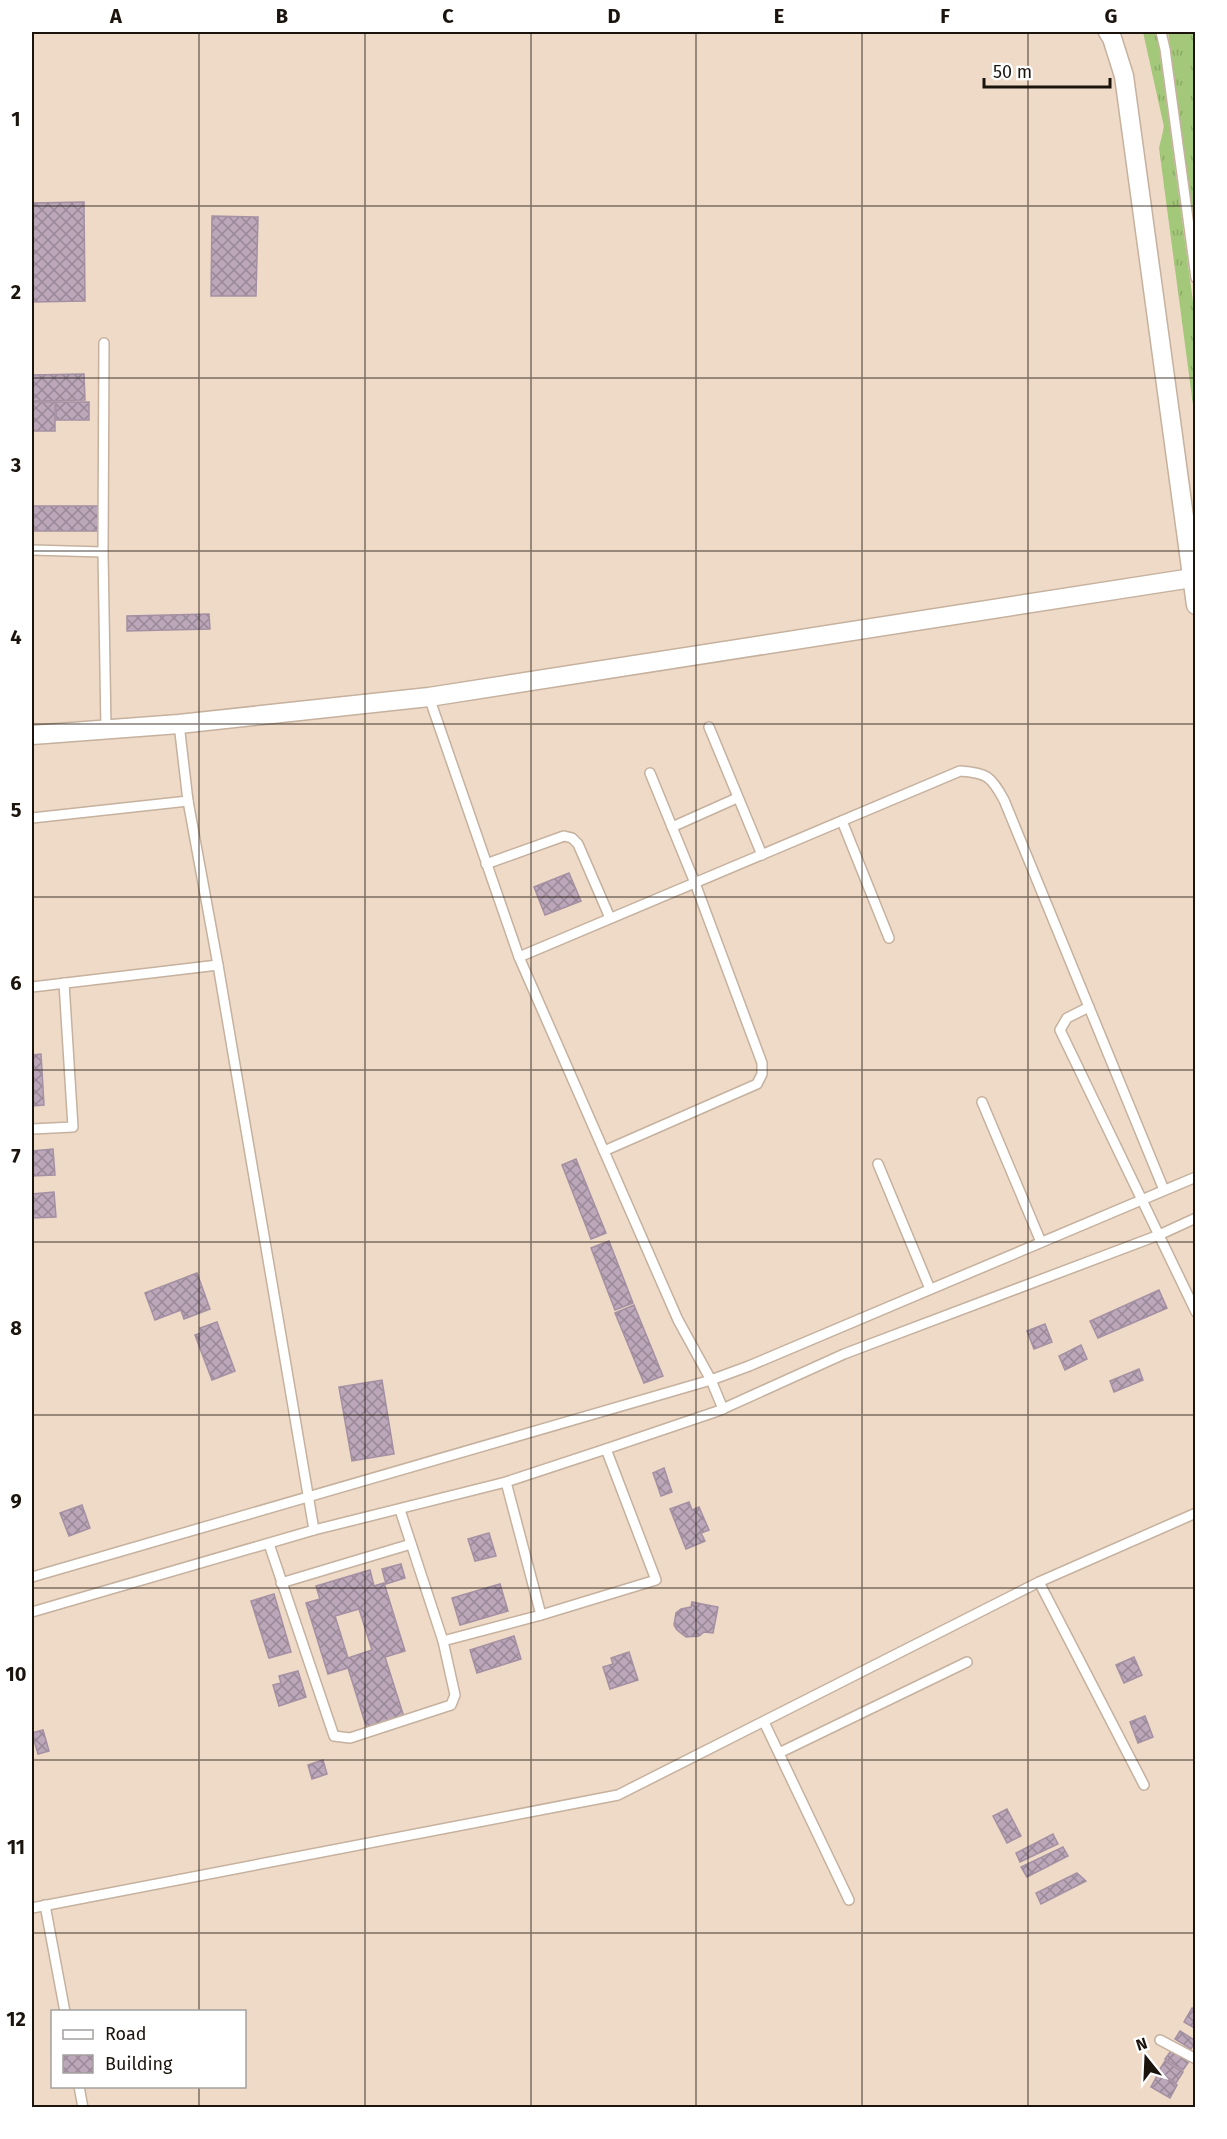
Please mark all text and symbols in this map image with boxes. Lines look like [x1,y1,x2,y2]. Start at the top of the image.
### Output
text: A [109,4,123,28]
text: B [276,4,288,28]
text: C [442,4,454,28]
text: D [607,4,621,28]
text: E [774,4,784,28]
text: F [940,4,950,28]
text: G [1105,4,1117,28]
scale bar [984,51,1110,89]
text: 50 m [993,61,1032,83]
text: 1 [11,107,21,131]
text: 2 [11,280,21,304]
text: 3 [10,453,21,477]
text: 4 [10,625,22,649]
text: 5 [11,798,22,822]
text: 6 [10,971,22,995]
text: 7 [11,1144,21,1168]
text: 8 [10,1316,22,1340]
text: 9 [10,1489,22,1513]
text: 10 [6,1662,26,1686]
text: 11 [7,1835,25,1859]
text: 12 [6,2007,26,2031]
legend [51,2010,246,2088]
text: Road [105,2023,147,2045]
north arrow [1116,2028,1176,2088]
text: N [1134,2034,1149,2055]
text: Building [105,2053,173,2075]

